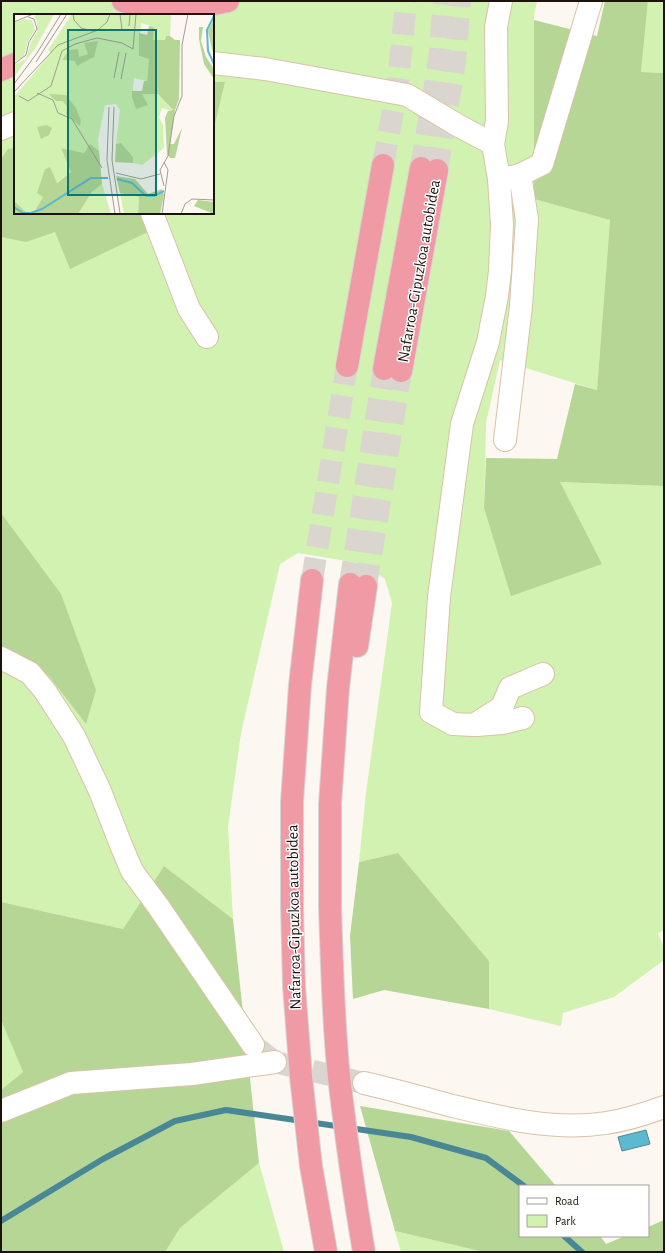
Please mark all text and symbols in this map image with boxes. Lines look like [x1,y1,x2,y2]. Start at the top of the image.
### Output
inset map [14,14,214,214]
street label: Nafarroa-Gipuzkoa autobidea [395,179,443,363]
street label: Nafarroa-Gipuzkoa autobidea [284,824,304,1010]
legend [519,1185,649,1237]
text: Road [555,1195,579,1207]
text: Park [555,1215,576,1227]

